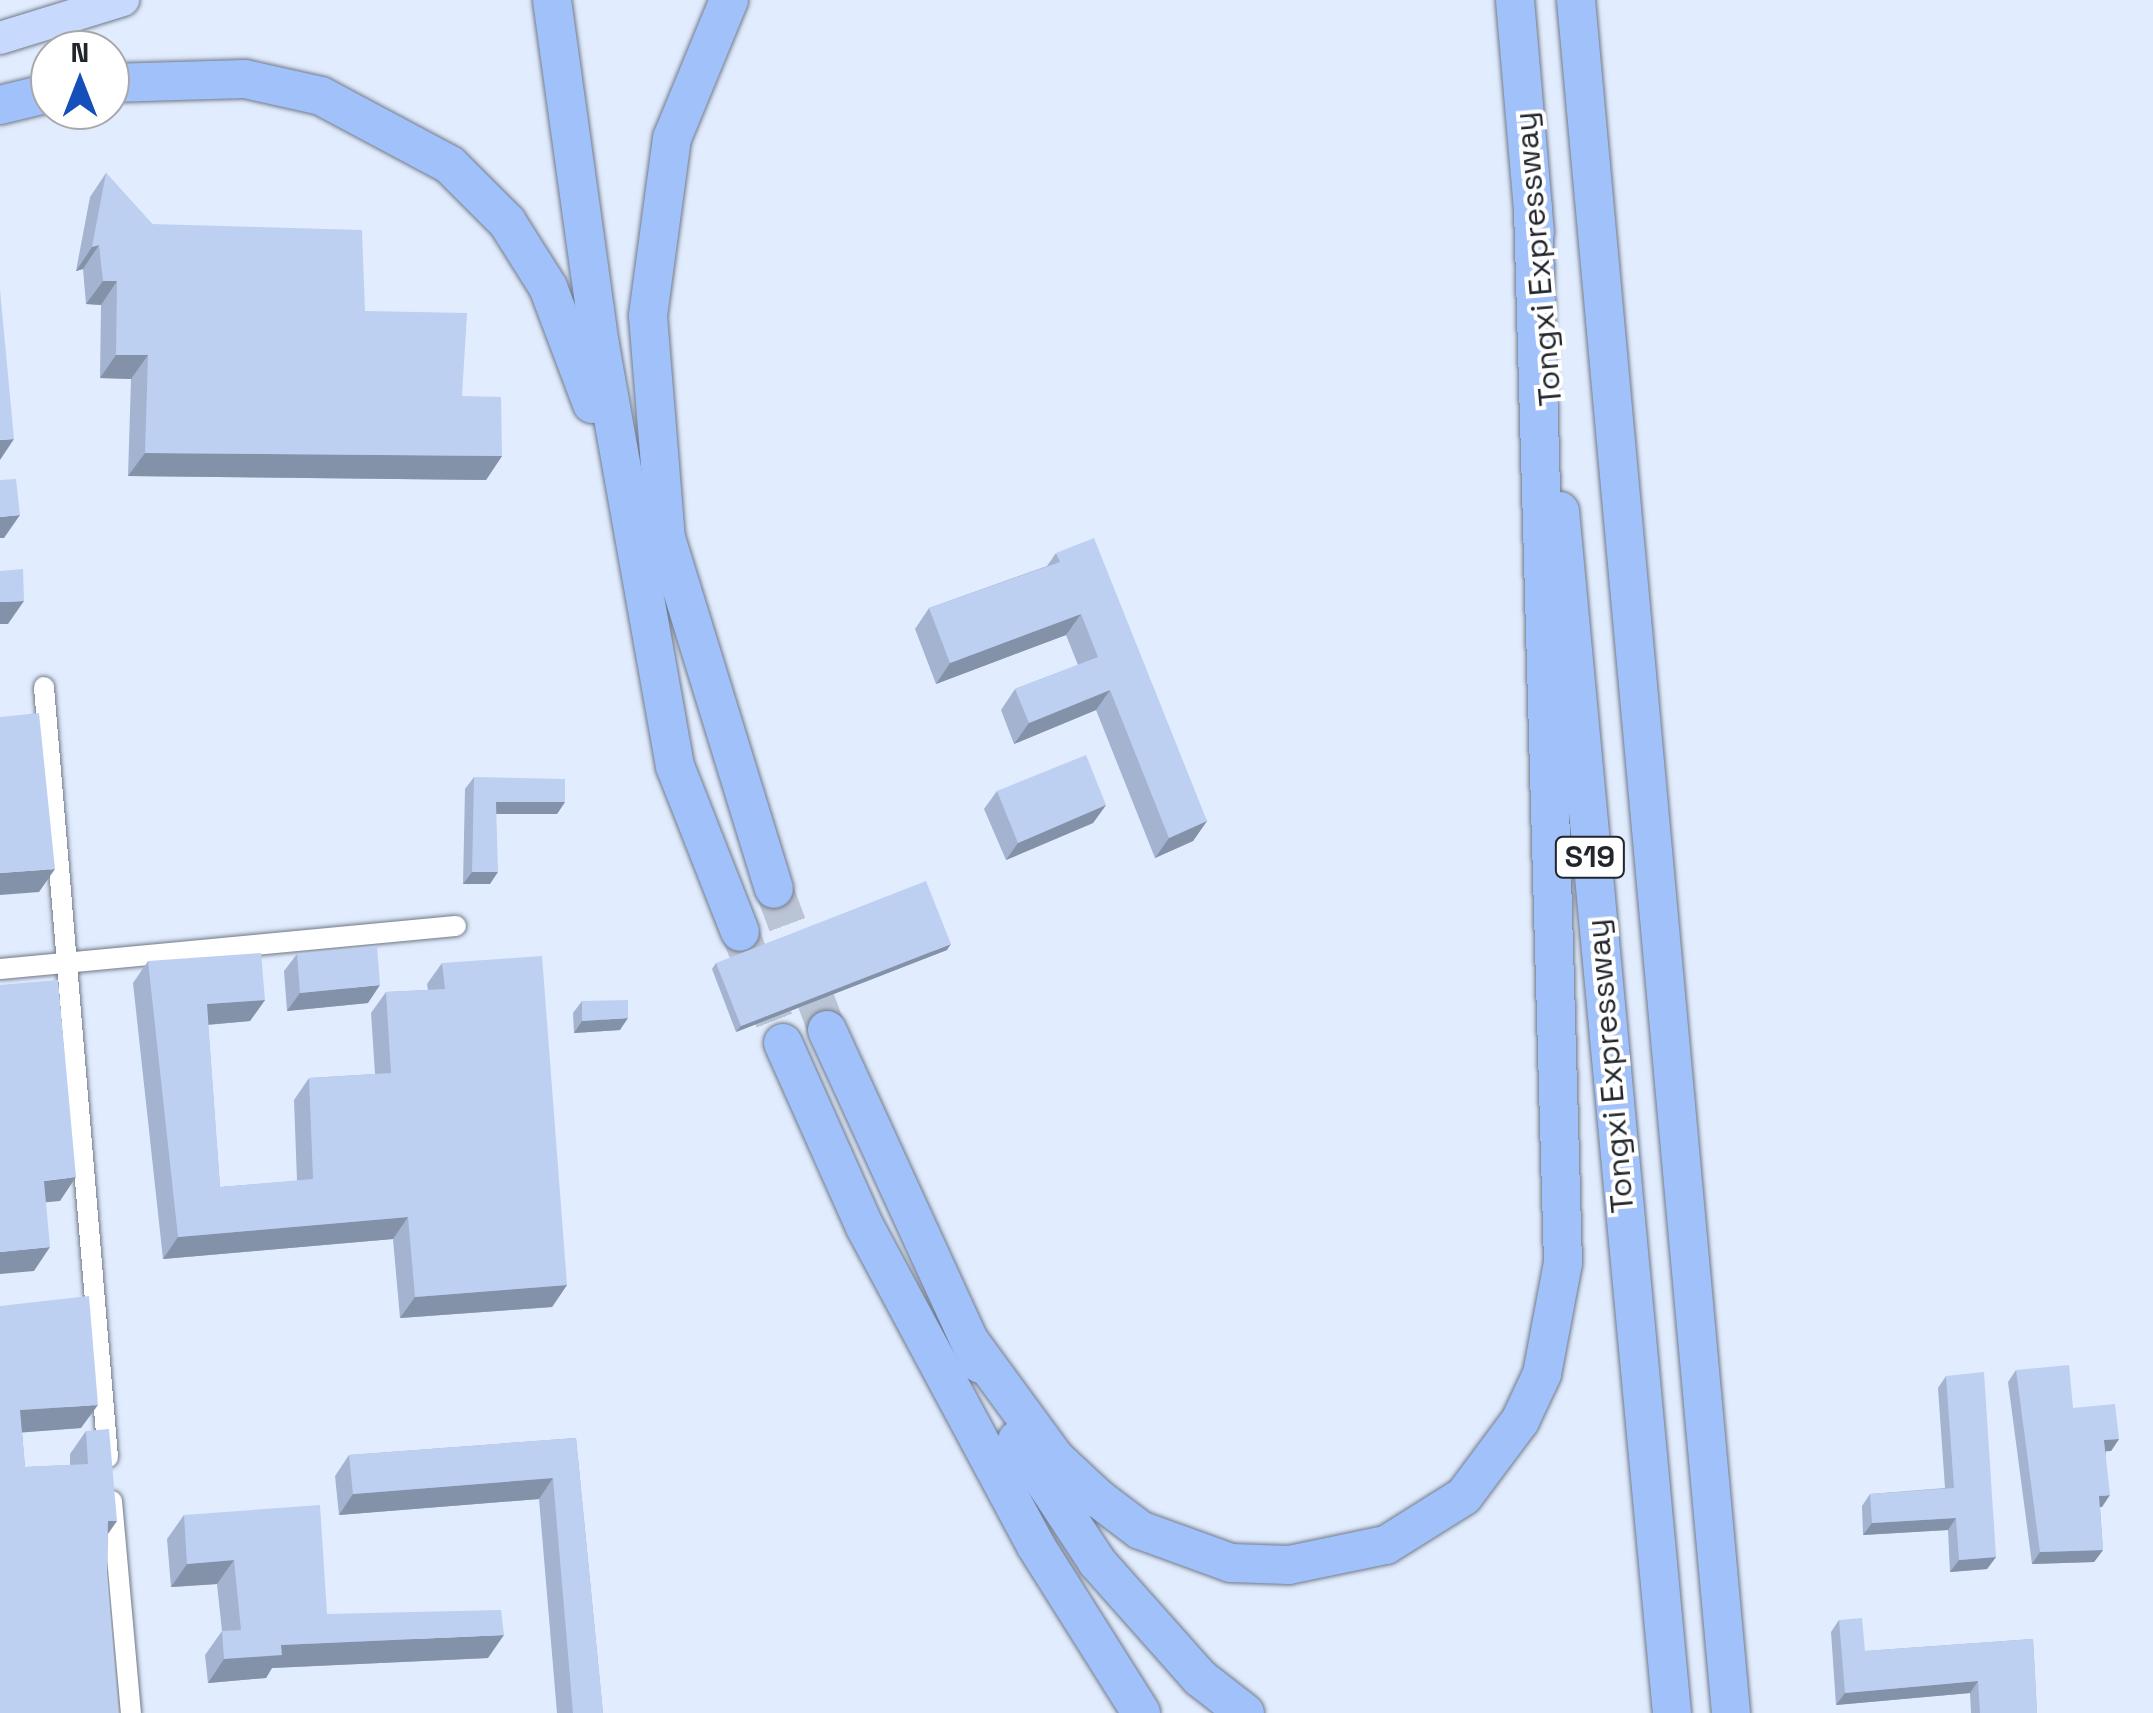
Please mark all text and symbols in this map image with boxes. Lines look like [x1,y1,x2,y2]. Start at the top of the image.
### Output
north arrow [30,30,130,130]
text: N [71,34,89,70]
street label: Tongxi Expressway [1506,110,1570,408]
road number: S19 [1552,832,1628,882]
street label: Tongxi Expressway [1578,917,1642,1215]

